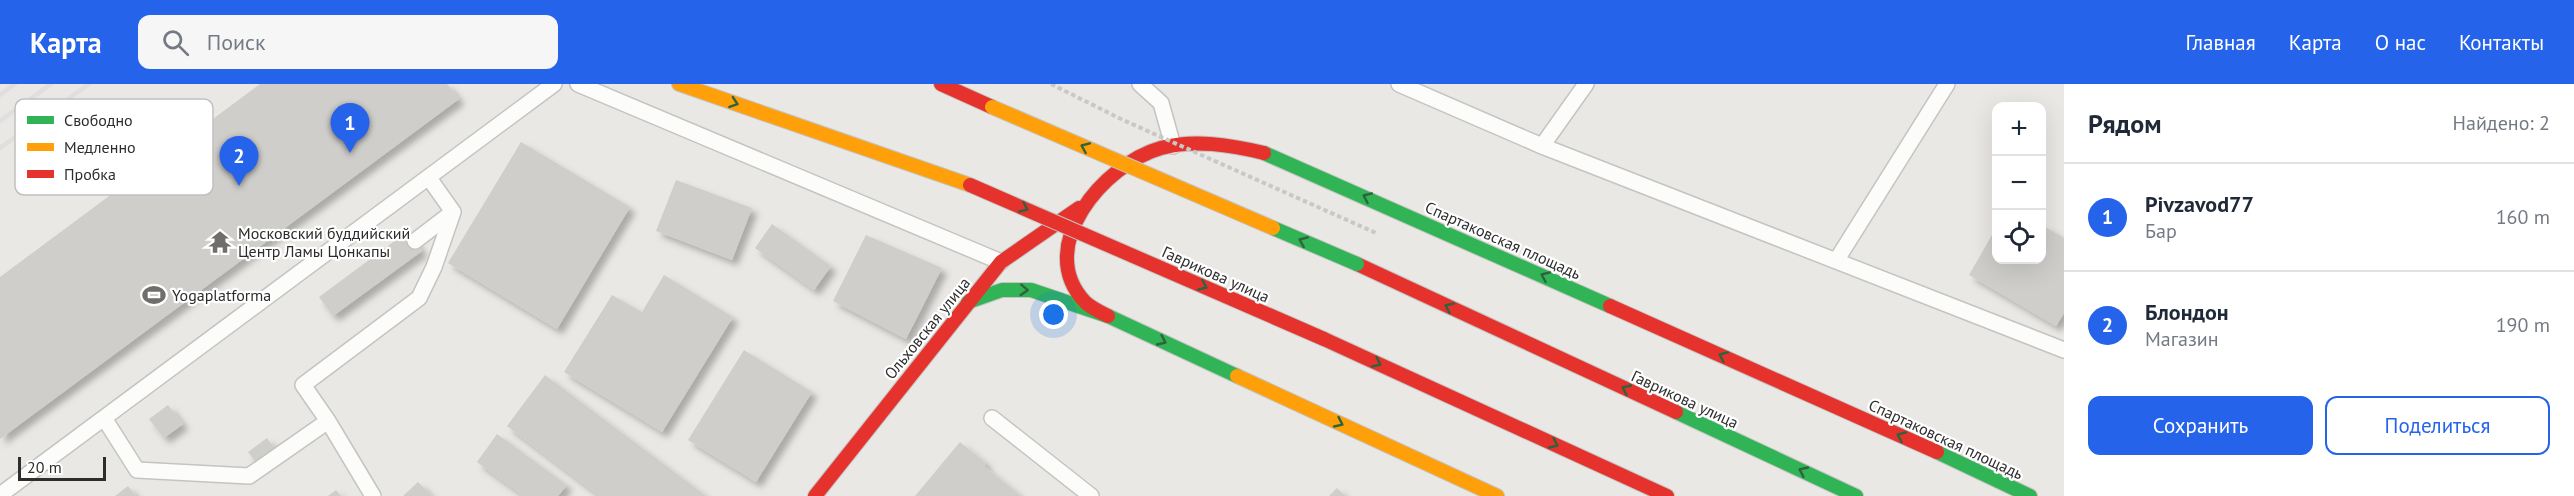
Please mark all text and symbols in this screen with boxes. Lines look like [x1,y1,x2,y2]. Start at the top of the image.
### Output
search box [138,15,558,69]
text: Карта [30,24,102,61]
icon: search [159,26,192,59]
text: Поиск [207,28,266,56]
text: Главная [2185,29,2256,56]
text: Карта [2289,29,2342,56]
text: О нас [2375,29,2426,56]
text: Контакты [2459,29,2544,56]
one-way arrow [728,96,739,109]
legend [15,99,213,195]
map controls [1992,102,2046,264]
button: + [1992,102,2046,156]
pin: 1 [330,104,370,153]
text: Рядом [2088,107,2162,140]
text: Свободно [64,110,133,130]
text: Найдено: 2 [2453,110,2550,136]
pin: 2 [220,136,258,186]
text: Медленно [64,137,136,157]
one-way arrow [1080,142,1091,154]
button: − [1992,156,2046,210]
text: Пробка [64,164,116,184]
text: Pivzavod77 [2145,190,2254,218]
one-way arrow [1362,192,1373,204]
street label: Спартаковская площадь [1422,197,1584,283]
one-way arrow [1018,201,1029,213]
text: 1 [2102,204,2113,230]
text: 160 m [2496,204,2550,230]
button: locate [1992,210,2046,264]
text: Бар [2145,218,2177,244]
place label: Московский буддийский Центр Ламы Цонкапы [238,223,410,261]
temple icon: Московский буддийский Центр Ламы Цонкапы [207,229,233,255]
one-way arrow [1298,236,1309,248]
street label: Гаврикова улица [1159,241,1273,307]
one-way arrow [1540,272,1551,284]
street label: Ольховская улица [880,273,974,383]
one-way arrow [1197,279,1208,291]
sports icon: Yogaplatforma [141,282,167,308]
one-way arrow [1020,284,1029,297]
place label: Yogaplatforma [172,285,271,305]
text: Блондон [2145,298,2229,326]
your location [1039,300,1068,329]
one-way arrow [1445,302,1456,314]
text: 2 [2102,312,2113,338]
text: 190 m [2496,312,2550,338]
text: Магазин [2145,326,2219,352]
one-way arrow [1155,334,1166,346]
one-way arrow [1718,351,1729,363]
one-way arrow [1370,356,1381,368]
street label: Гаврикова улица [1628,366,1742,432]
one-way arrow [1621,384,1632,396]
street label: Спартаковская площадь [1866,394,2026,484]
button: Сохранить [2088,396,2313,455]
button: Поделиться [2325,396,2550,455]
one-way arrow [1332,415,1343,427]
one-way arrow [1896,431,1907,443]
one-way arrow [1548,437,1559,449]
scale bar [18,454,106,482]
text: 20 m [27,457,62,477]
one-way arrow [1798,467,1809,479]

